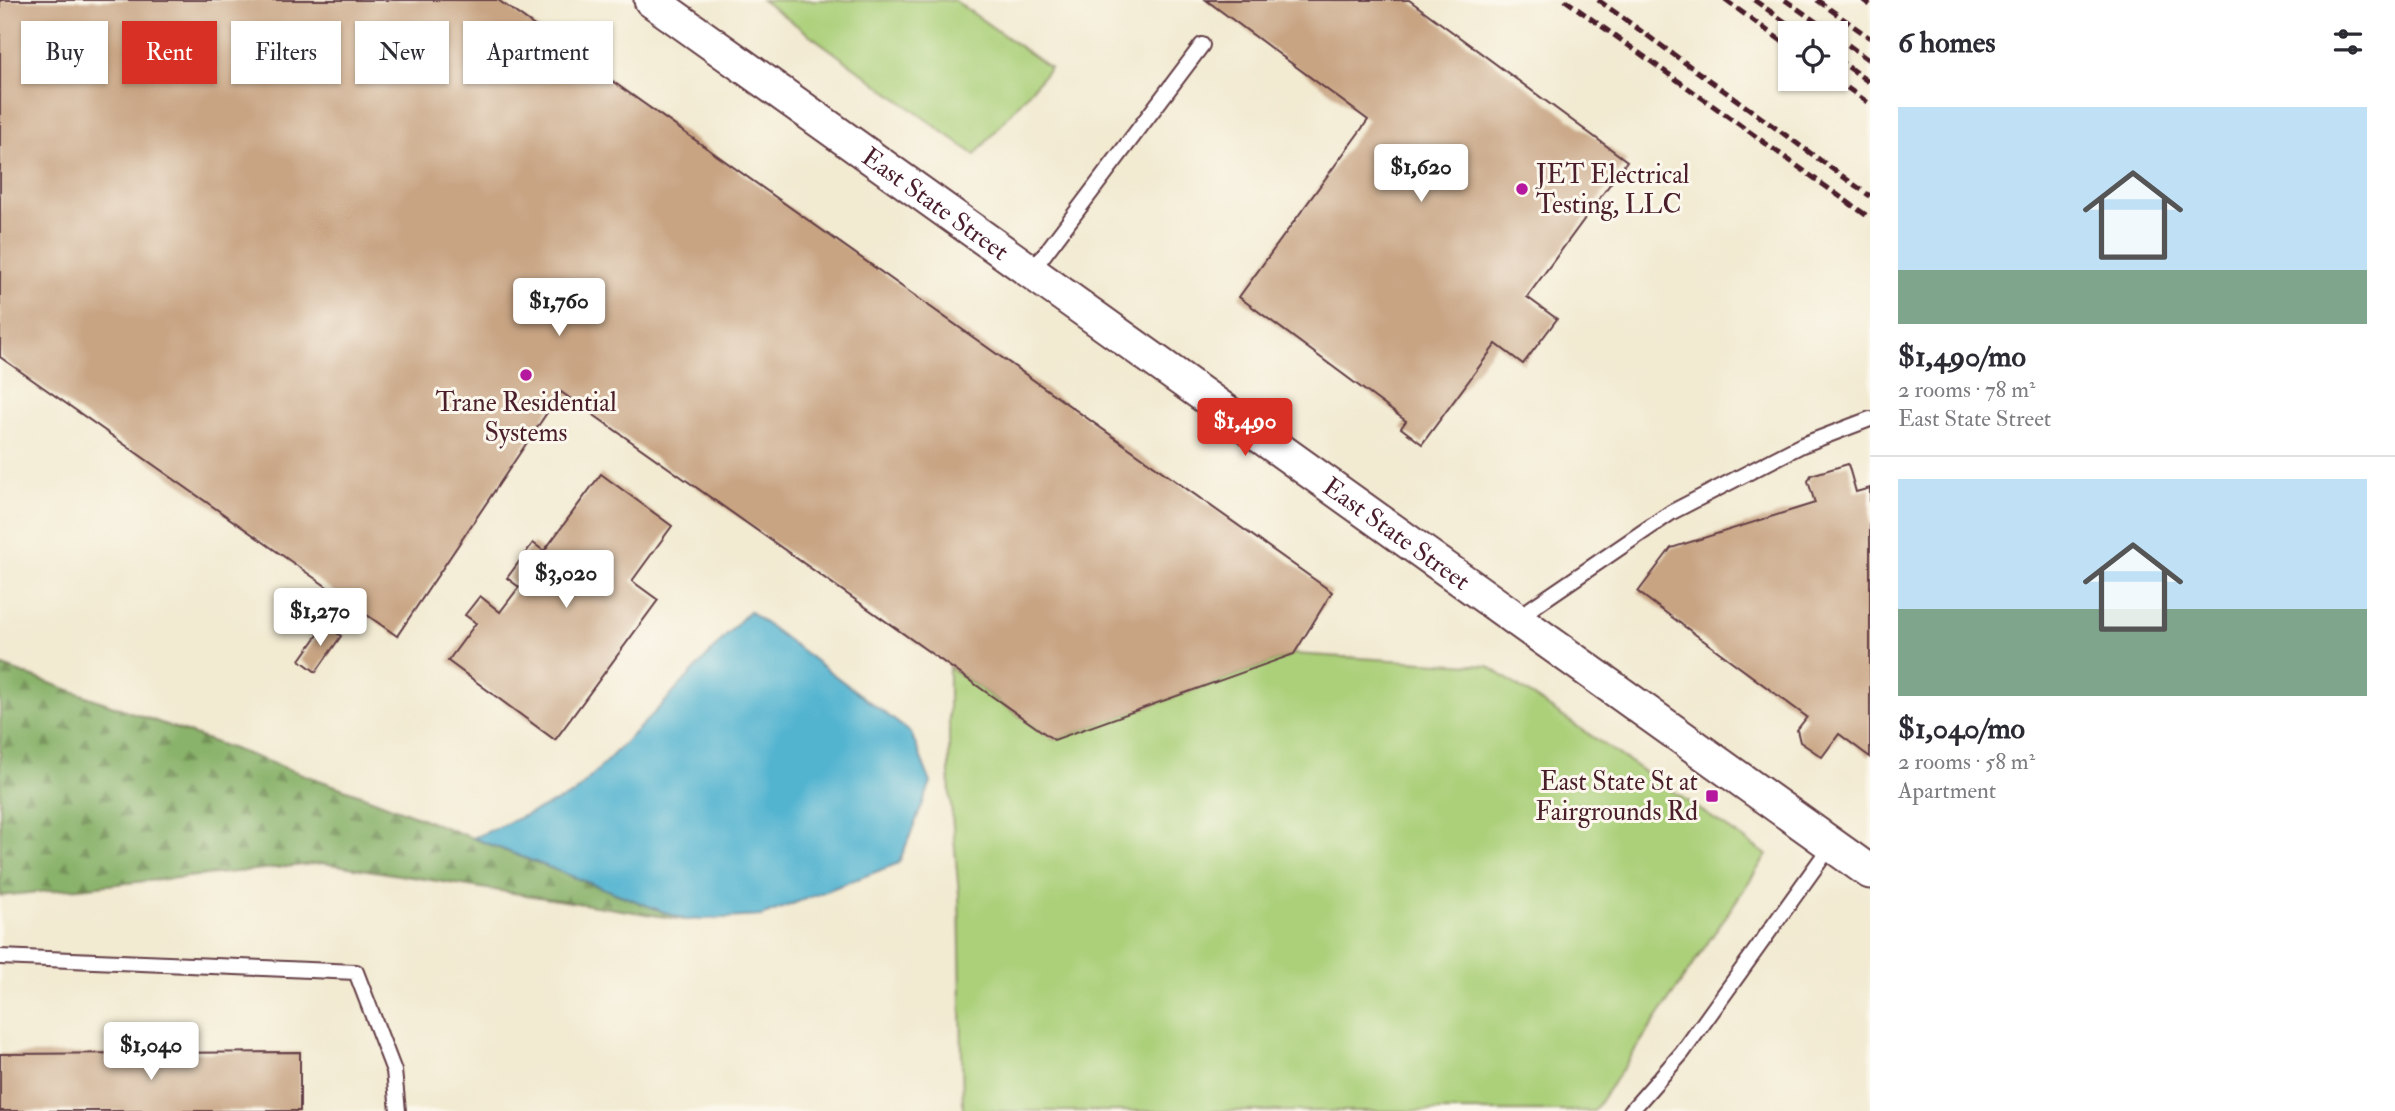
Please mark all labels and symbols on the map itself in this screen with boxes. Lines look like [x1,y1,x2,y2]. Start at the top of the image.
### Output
street label: East State Street [855,141,1015,268]
pin: $1,620 [1364,144,1478,204]
place label: JET Electrical Testing, LLC [1535,159,1690,221]
marker: JET Electrical Testing, LLC [1514,181,1530,197]
pin: $1,760 [502,278,616,338]
marker: Trane Residential Systems [518,367,534,383]
place label: Trane Residential Systems [435,387,617,449]
pin: $1,490 [1188,398,1302,458]
street label: East State Street [1316,471,1476,598]
pin: $3,020 [509,550,623,610]
pin: $1,270 [263,588,377,648]
place label: East State St at Fairgrounds Rd [1535,766,1698,828]
marker: East State St at Fairgrounds Rd [1704,788,1720,804]
pin: $1,040 [94,1023,208,1082]

